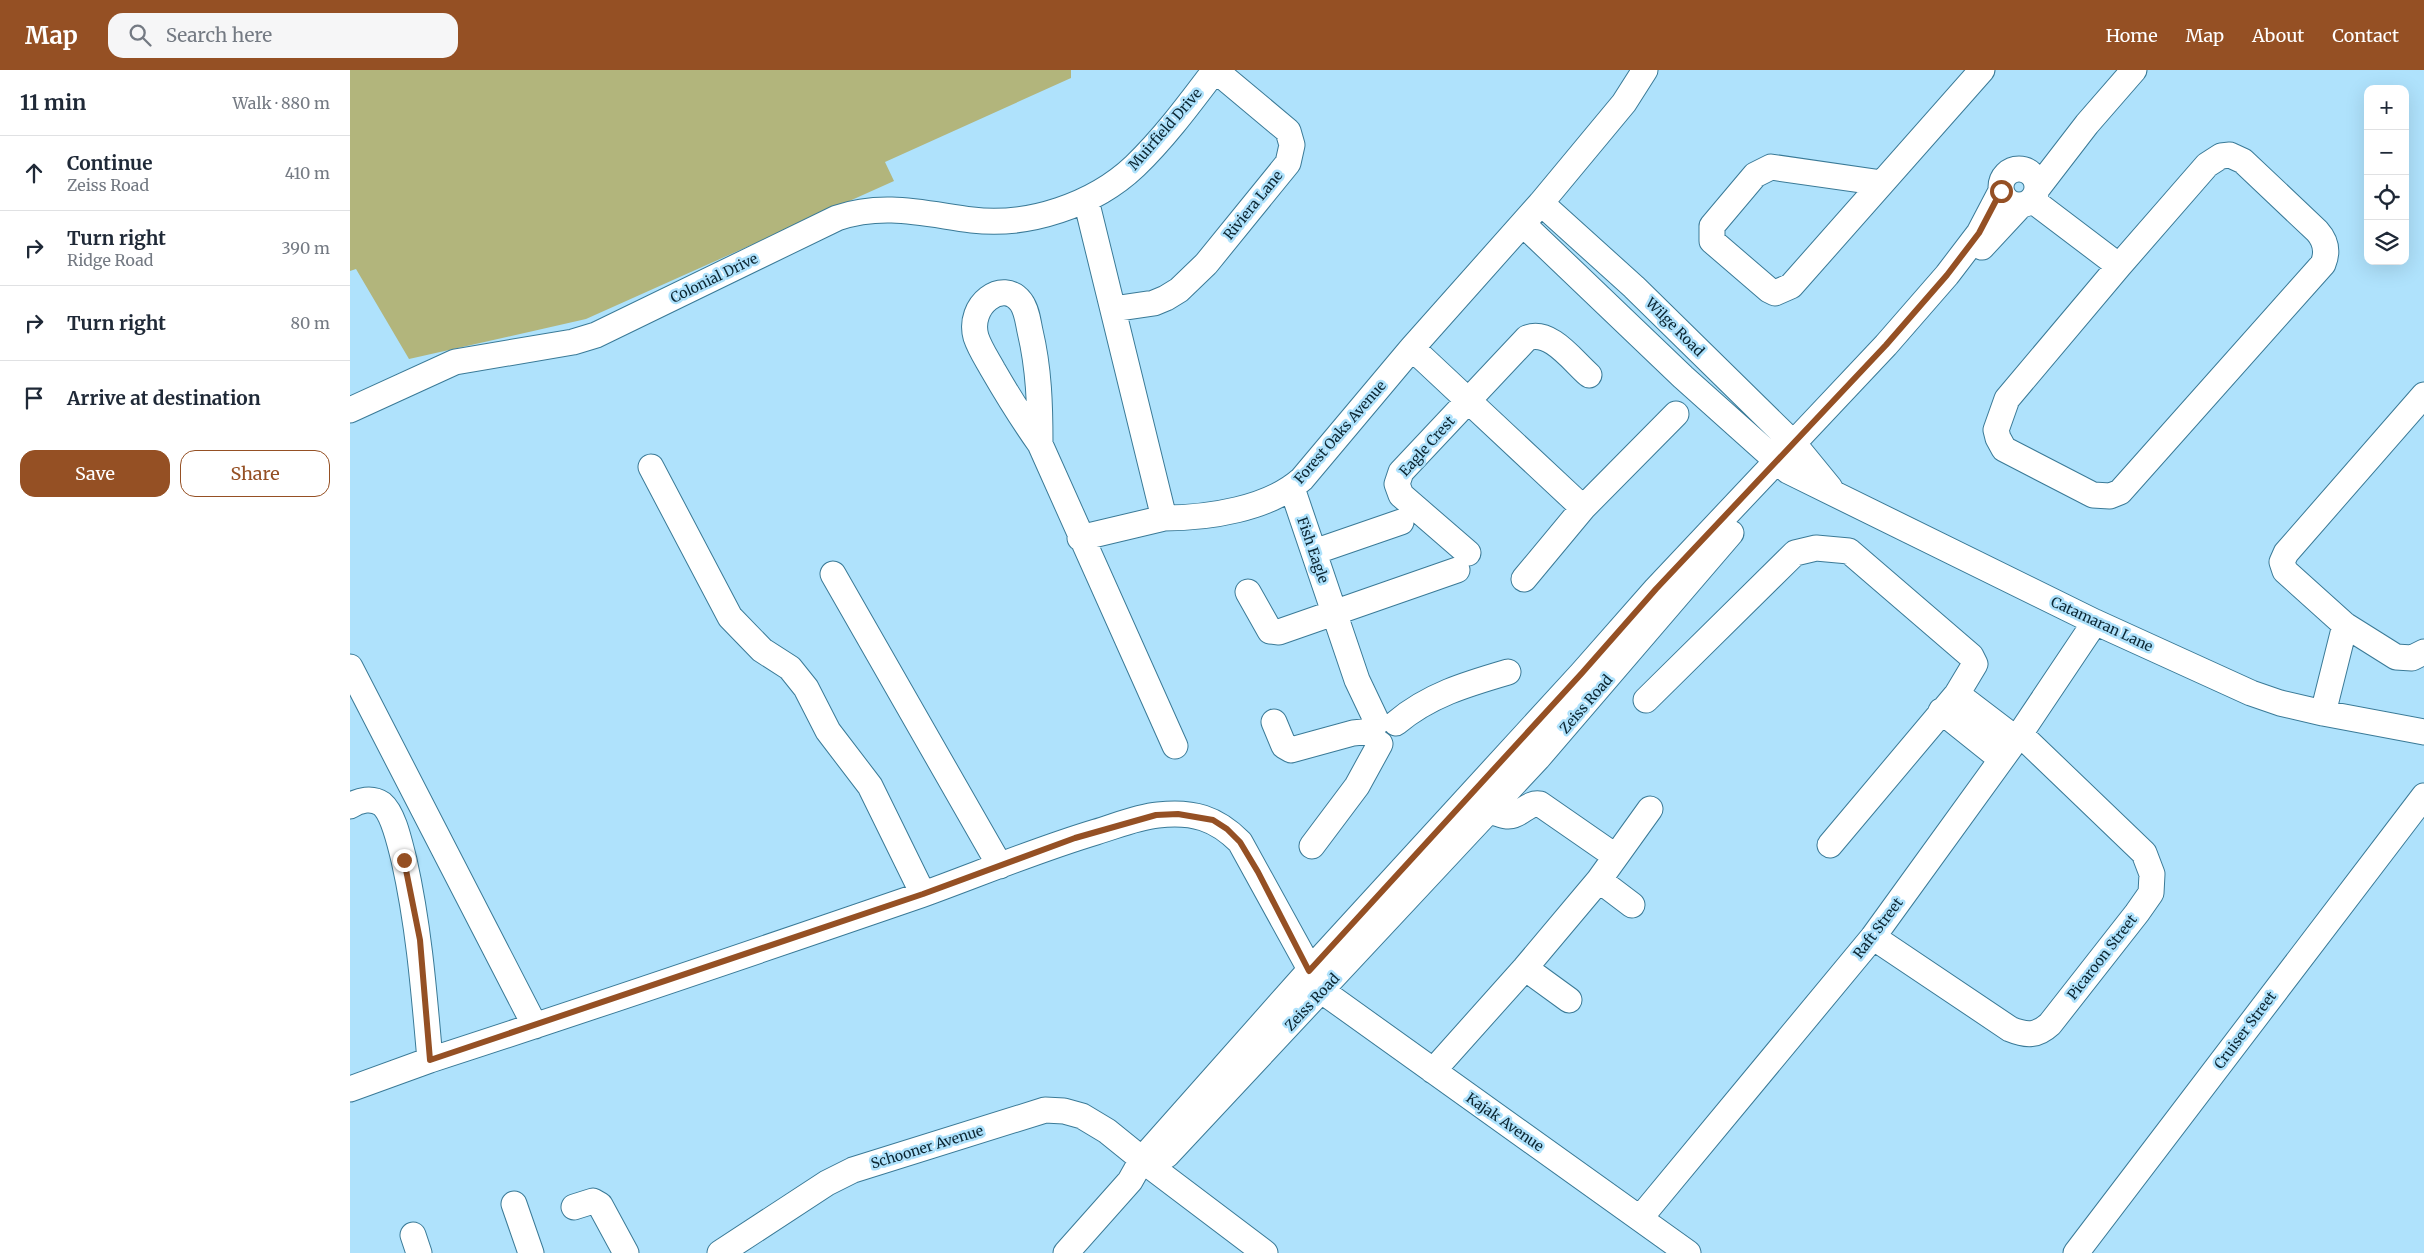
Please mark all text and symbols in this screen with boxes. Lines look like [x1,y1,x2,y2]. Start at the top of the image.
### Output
search box [108,13,458,58]
text: Map [25,20,78,51]
icon: search [126,21,154,49]
text: Search here [166,23,272,47]
text: Home [2106,24,2158,47]
text: Map [2186,24,2224,47]
text: About [2252,24,2304,47]
text: Contact [2332,24,2399,47]
street label: Muirfield Drive [1124,84,1206,174]
map controls [2364,85,2409,265]
button: + [2364,85,2409,130]
text: 11 min [20,89,86,116]
text: Walk · 880 m [233,93,330,113]
button: − [2364,130,2409,175]
text: Continue [67,151,153,175]
icon: ahead [20,159,48,187]
text: 410 m [285,163,330,183]
street label: Riviera Lane [1220,167,1286,243]
text: Zeiss Road [67,175,149,195]
button: locate [2364,175,2409,220]
route start [1990,180,2013,203]
button: layers [2364,220,2409,265]
text: Turn right [67,226,166,250]
icon: right [20,234,48,262]
text: 390 m [282,238,330,258]
street label: Colonial Drive [667,249,761,307]
text: Ridge Road [67,250,153,270]
street label: Wilge Road [1641,293,1708,360]
icon: right [20,309,48,337]
text: Turn right [67,311,166,335]
text: 80 m [291,313,330,333]
street label: Forest Oaks Avenue [1290,377,1390,487]
icon: arrive [20,384,48,412]
text: Arrive at destination [67,386,261,410]
street label: Eagle Crest [1395,412,1459,480]
button: Save [20,450,170,497]
button: Share [180,450,330,497]
street label: Fish Eagle [1293,514,1333,586]
street label: Catamaran Lane [2048,592,2156,656]
street label: Zeiss Road [1556,671,1617,737]
route end [393,849,416,872]
street label: Raft Street [1849,894,1907,962]
street label: Picaroon Street [2063,910,2141,1003]
street label: Zeiss Road [1281,969,1343,1034]
street label: Cruiser Street [2210,987,2280,1072]
street label: Kajak Avenue [1463,1089,1547,1155]
street label: Schooner Avenue [869,1121,985,1173]

